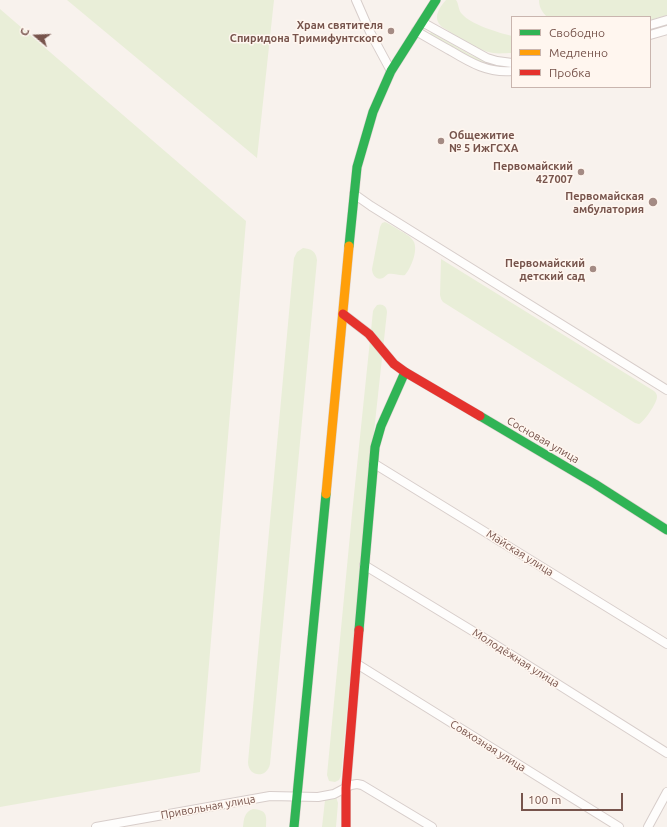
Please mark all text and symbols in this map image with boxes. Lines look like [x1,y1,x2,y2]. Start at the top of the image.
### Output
north arrow [16,16,56,56]
legend [511,16,651,88]
place label: Храм святителя Спиридона Тримифунтского [230,18,383,44]
marker: Храм святителя Спиридона Тримифунтского [386,26,396,36]
text: Свободно [549,26,605,39]
text: С [18,27,31,37]
text: Медленно [549,46,608,59]
text: Пробка [549,66,591,79]
place label: Общежитие № 5 ИжГСХА [449,128,519,154]
marker: Общежитие № 5 ИжГСХА [436,136,446,146]
place label: Первомайский 427007 [493,159,573,185]
marker: Первомайский 427007 [576,167,586,177]
place label: Первомайская амбулатория [565,189,644,215]
marker: Первомайская амбулатория [647,196,659,208]
place label: Первомайский детский сад [505,256,585,282]
marker: Первомайский детский сад [588,264,598,274]
street label: Сосновая улица [504,414,582,466]
street label: Майская улица [484,527,556,579]
street label: Молодёжная улица [470,626,562,690]
street label: Совхозная улица [448,717,528,775]
scale bar [523,785,625,811]
street label: Привольная улица [160,792,256,822]
text: 100 m [528,793,561,806]

